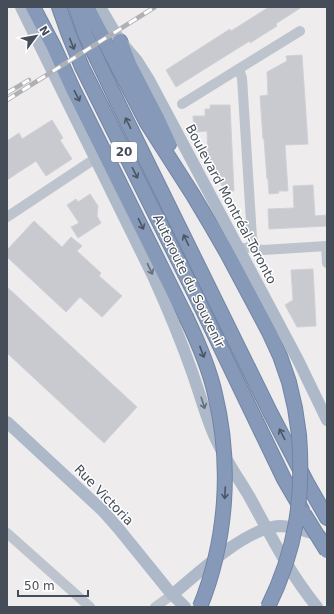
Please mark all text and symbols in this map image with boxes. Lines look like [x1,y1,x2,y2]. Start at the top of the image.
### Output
north arrow [16,16,56,56]
text: N [36,24,52,38]
one-way arrow [69,37,77,49]
one-way arrow [73,89,81,101]
one-way arrow [124,117,131,129]
street label: Boulevard Montréal-Toronto [182,122,280,286]
road number: 20 [111,142,137,162]
one-way arrow [132,167,139,179]
street label: Autoroute du Souvenir [150,212,228,351]
one-way arrow [138,218,145,230]
one-way arrow [181,234,189,246]
one-way arrow [147,263,154,275]
one-way arrow [199,346,207,358]
one-way arrow [200,397,207,410]
one-way arrow [278,428,285,440]
street label: Rue Victoria [71,462,137,528]
one-way arrow [221,486,228,499]
scale bar [18,572,88,598]
text: 50 m [24,579,55,593]

